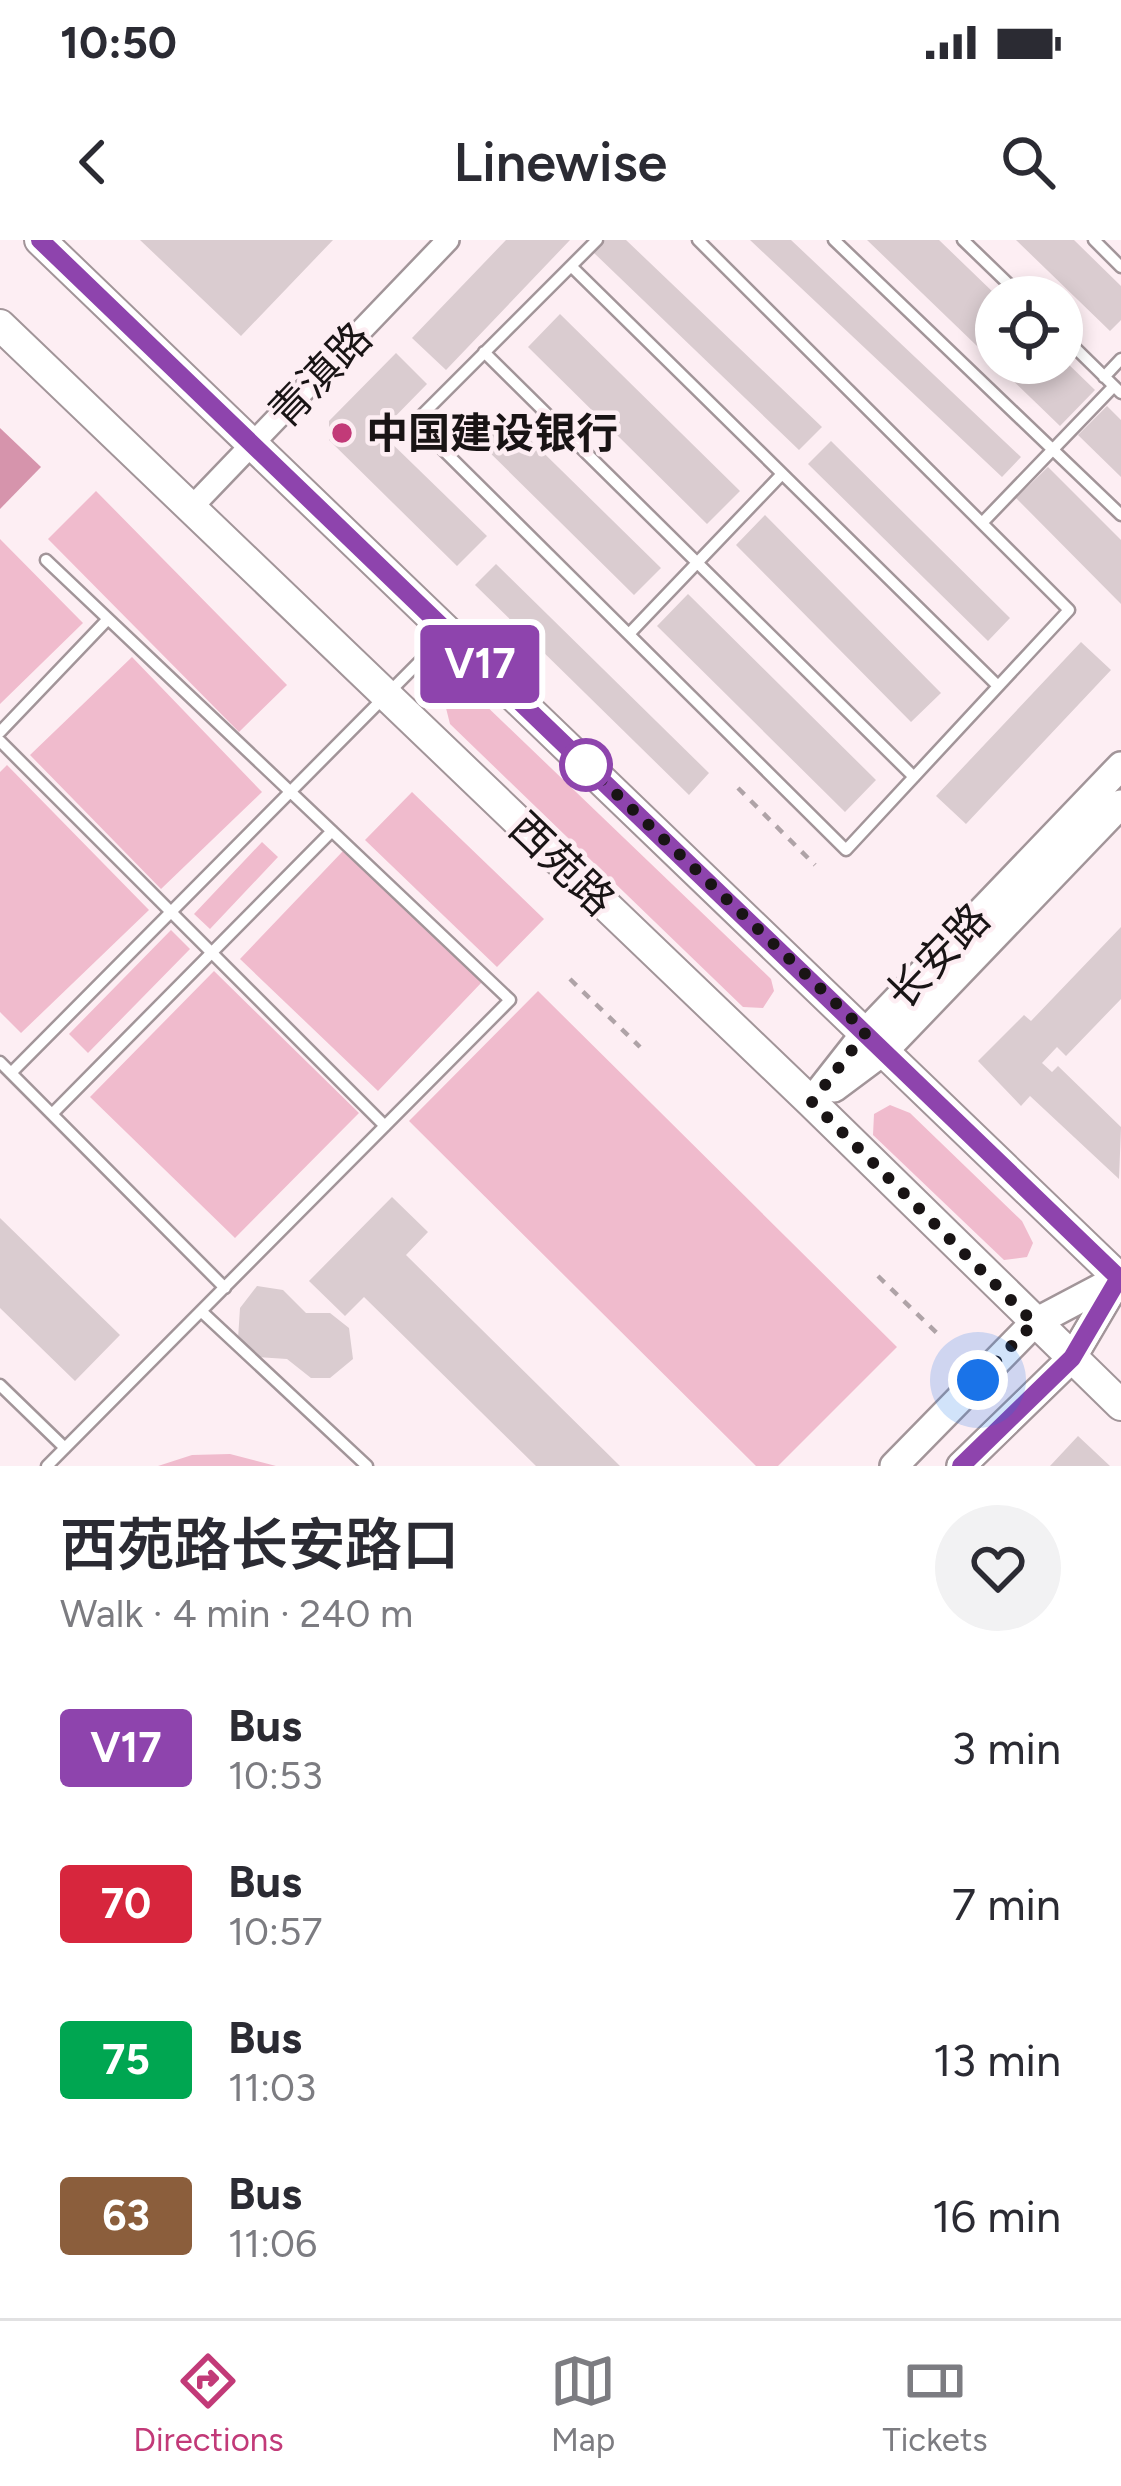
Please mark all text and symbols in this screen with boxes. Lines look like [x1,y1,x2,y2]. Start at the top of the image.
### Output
text: 10:50 [60,15,177,69]
icon: back [60,129,126,195]
icon: search [995,129,1061,195]
text: Linewise [454,130,667,195]
map controls [975,276,1083,384]
button: locate [975,276,1083,384]
street label: 青滇路 [258,312,382,438]
place label: 中国建设银行 [366,408,618,459]
marker: 中国建设银行 [329,420,355,446]
line badge: V17 [411,625,549,703]
text: V17 [444,638,516,689]
unlabelled marker [561,740,611,790]
street label: 西苑路 [499,802,625,926]
street label: 长安路 [876,893,1000,1019]
your location [948,1350,1008,1410]
button: heart [935,1505,1061,1631]
text: 西苑路长安路口 [60,1511,459,1579]
text: Walk · 4 min · 240 m [60,1590,413,1637]
text: Bus [228,1698,302,1752]
text: 3 min [952,1721,1061,1775]
text: V17 [90,1722,162,1773]
text: 10:53 [228,1752,323,1799]
text: Bus [228,1854,302,1908]
text: 7 min [952,1877,1061,1931]
text: 70 [101,1878,151,1929]
text: 10:57 [228,1908,322,1955]
text: Bus [228,2010,302,2064]
text: 13 min [933,2033,1061,2087]
text: 75 [102,2034,150,2085]
text: 11:03 [228,2064,316,2111]
text: Bus [228,2166,302,2220]
text: 16 min [932,2189,1061,2243]
text: 63 [102,2190,150,2241]
text: 11:06 [228,2220,317,2267]
tab: Directions [133,2348,284,2459]
tab: Map [550,2348,616,2459]
tab: Tickets [883,2348,988,2459]

